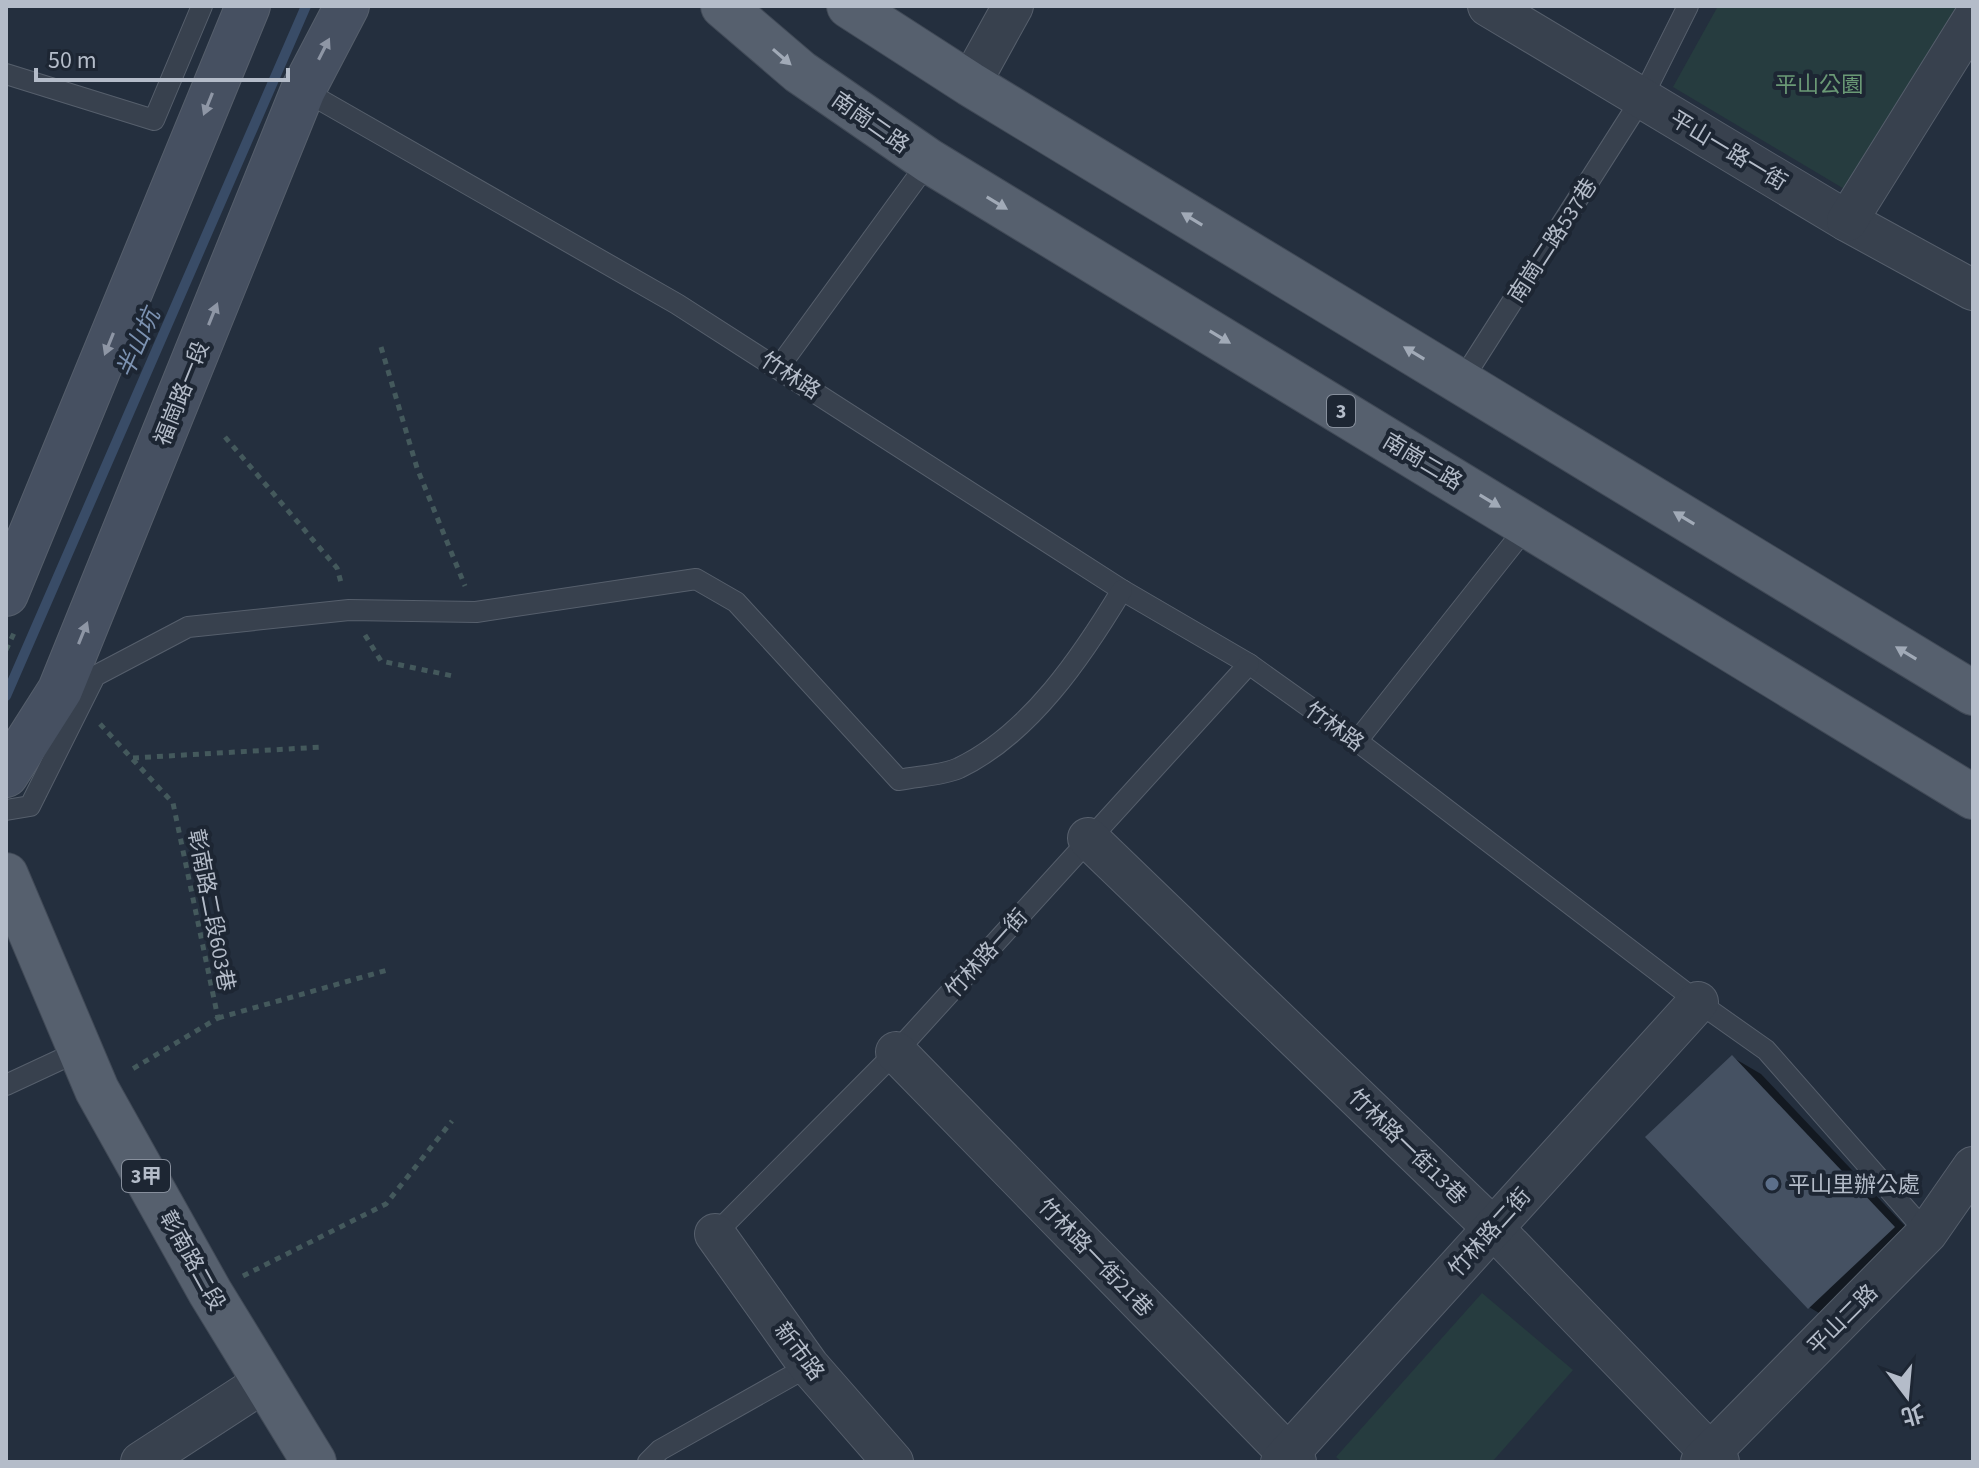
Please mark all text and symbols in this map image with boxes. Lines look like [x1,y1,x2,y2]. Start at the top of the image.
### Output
scale bar [36,32,288,82]
one-way arrow [318,38,331,61]
text: 50 m [48,43,97,78]
one-way arrow [772,48,792,65]
park label: 平山公園 [1775,69,1863,101]
street label: 南崗二路 [825,84,916,161]
one-way arrow [201,92,214,116]
street label: 平山一路一街 [1664,103,1793,199]
street label: 南崗二路537巷 [1501,172,1605,309]
one-way arrow [986,195,1008,209]
one-way arrow [1181,212,1203,226]
water label: 半山坑 [108,300,170,383]
one-way arrow [206,302,219,326]
one-way arrow [1209,330,1231,344]
one-way arrow [102,332,115,356]
street label: 福崗路一段 [146,336,217,450]
street label: 竹林路 [754,344,827,407]
one-way arrow [1403,346,1425,360]
road number: 3 [1327,395,1355,427]
street label: 南崗二路 [1377,425,1468,498]
one-way arrow [1479,494,1501,508]
one-way arrow [1673,511,1695,525]
one-way arrow [77,621,90,645]
one-way arrow [1895,646,1917,660]
street label: 竹林路 [1298,694,1371,759]
street label: 彰南路二段603巷 [180,826,242,994]
street label: 竹林路一街 [938,902,1035,1005]
street label: 竹林路一街13巷 [1341,1082,1474,1212]
road number: 3甲 [122,1160,170,1192]
place label: 平山里辦公處 [1788,1169,1920,1201]
marker: 平山里辦公處 [1763,1175,1781,1193]
street label: 竹林路二街 [1441,1181,1538,1284]
street label: 竹林路一街21巷 [1030,1191,1160,1324]
street label: 彰南路二段 [151,1205,233,1316]
street label: 平山二路 [1800,1277,1885,1362]
street label: 新市路 [767,1316,832,1388]
north arrow [1867,1356,1947,1436]
text: 北 [1897,1396,1927,1433]

